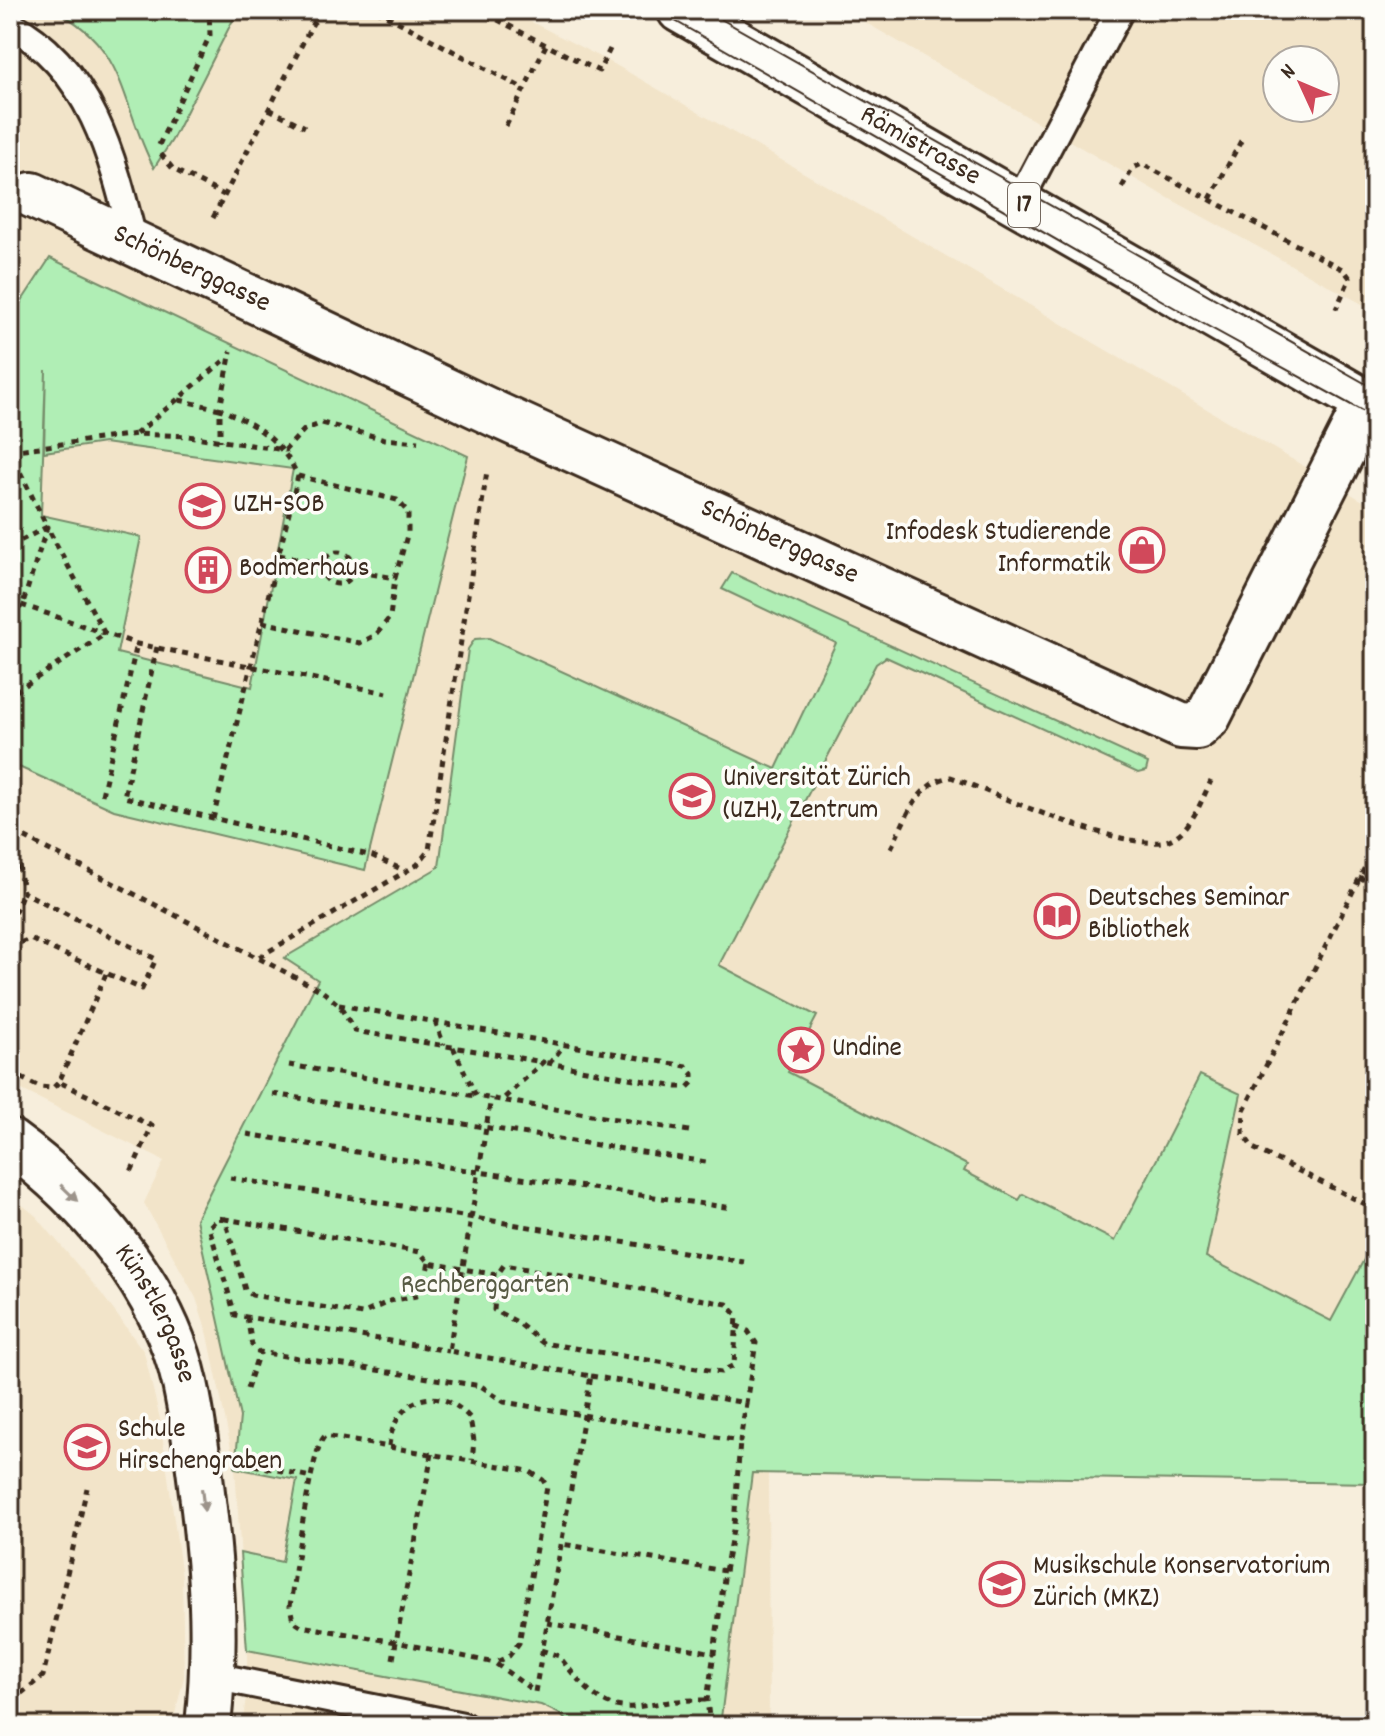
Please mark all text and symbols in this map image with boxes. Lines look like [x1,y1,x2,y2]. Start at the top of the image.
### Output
north arrow [1261,44,1341,124]
text: N [1274,58,1304,87]
street label: Rämistrasse [852,97,987,198]
road number: 17 [1008,183,1040,227]
street label: Schönberggasse [106,216,277,325]
school or university icon: UZH-SOB [178,482,226,530]
place label: UZH-SOB [233,486,324,526]
street label: Schönberggasse [693,490,865,597]
place label: Infodesk Studierende Informatik [886,514,1111,586]
shop icon: Infodesk Studierende Informatik [1118,526,1166,574]
building icon: Bodmerhaus [184,546,232,594]
place label: Bodmerhaus [239,550,370,590]
place label: Universität Zürich (UZH), Zentrum [723,760,911,832]
school or university icon: Universität Zürich (UZH), Zentrum [668,772,716,820]
place label: Deutsches Seminar Bibliothek [1088,880,1290,952]
library icon: Deutsches Seminar Bibliothek [1033,892,1081,940]
place icon: Undine [777,1026,825,1074]
place label: Undine [832,1030,902,1070]
one-way arrow [59,1183,78,1201]
street label: Künstlergasse [103,1236,204,1387]
park label: Rechberggarten [401,1267,569,1307]
place label: Schule Hirschengraben [118,1411,282,1483]
school or university icon: Schule Hirschengraben [63,1423,111,1471]
one-way arrow [196,1488,209,1513]
place label: Musikschule Konservatorium Zürich (MKZ) [1033,1548,1330,1620]
school or university icon: Musikschule Konservatorium Zürich (MKZ) [978,1560,1026,1608]

